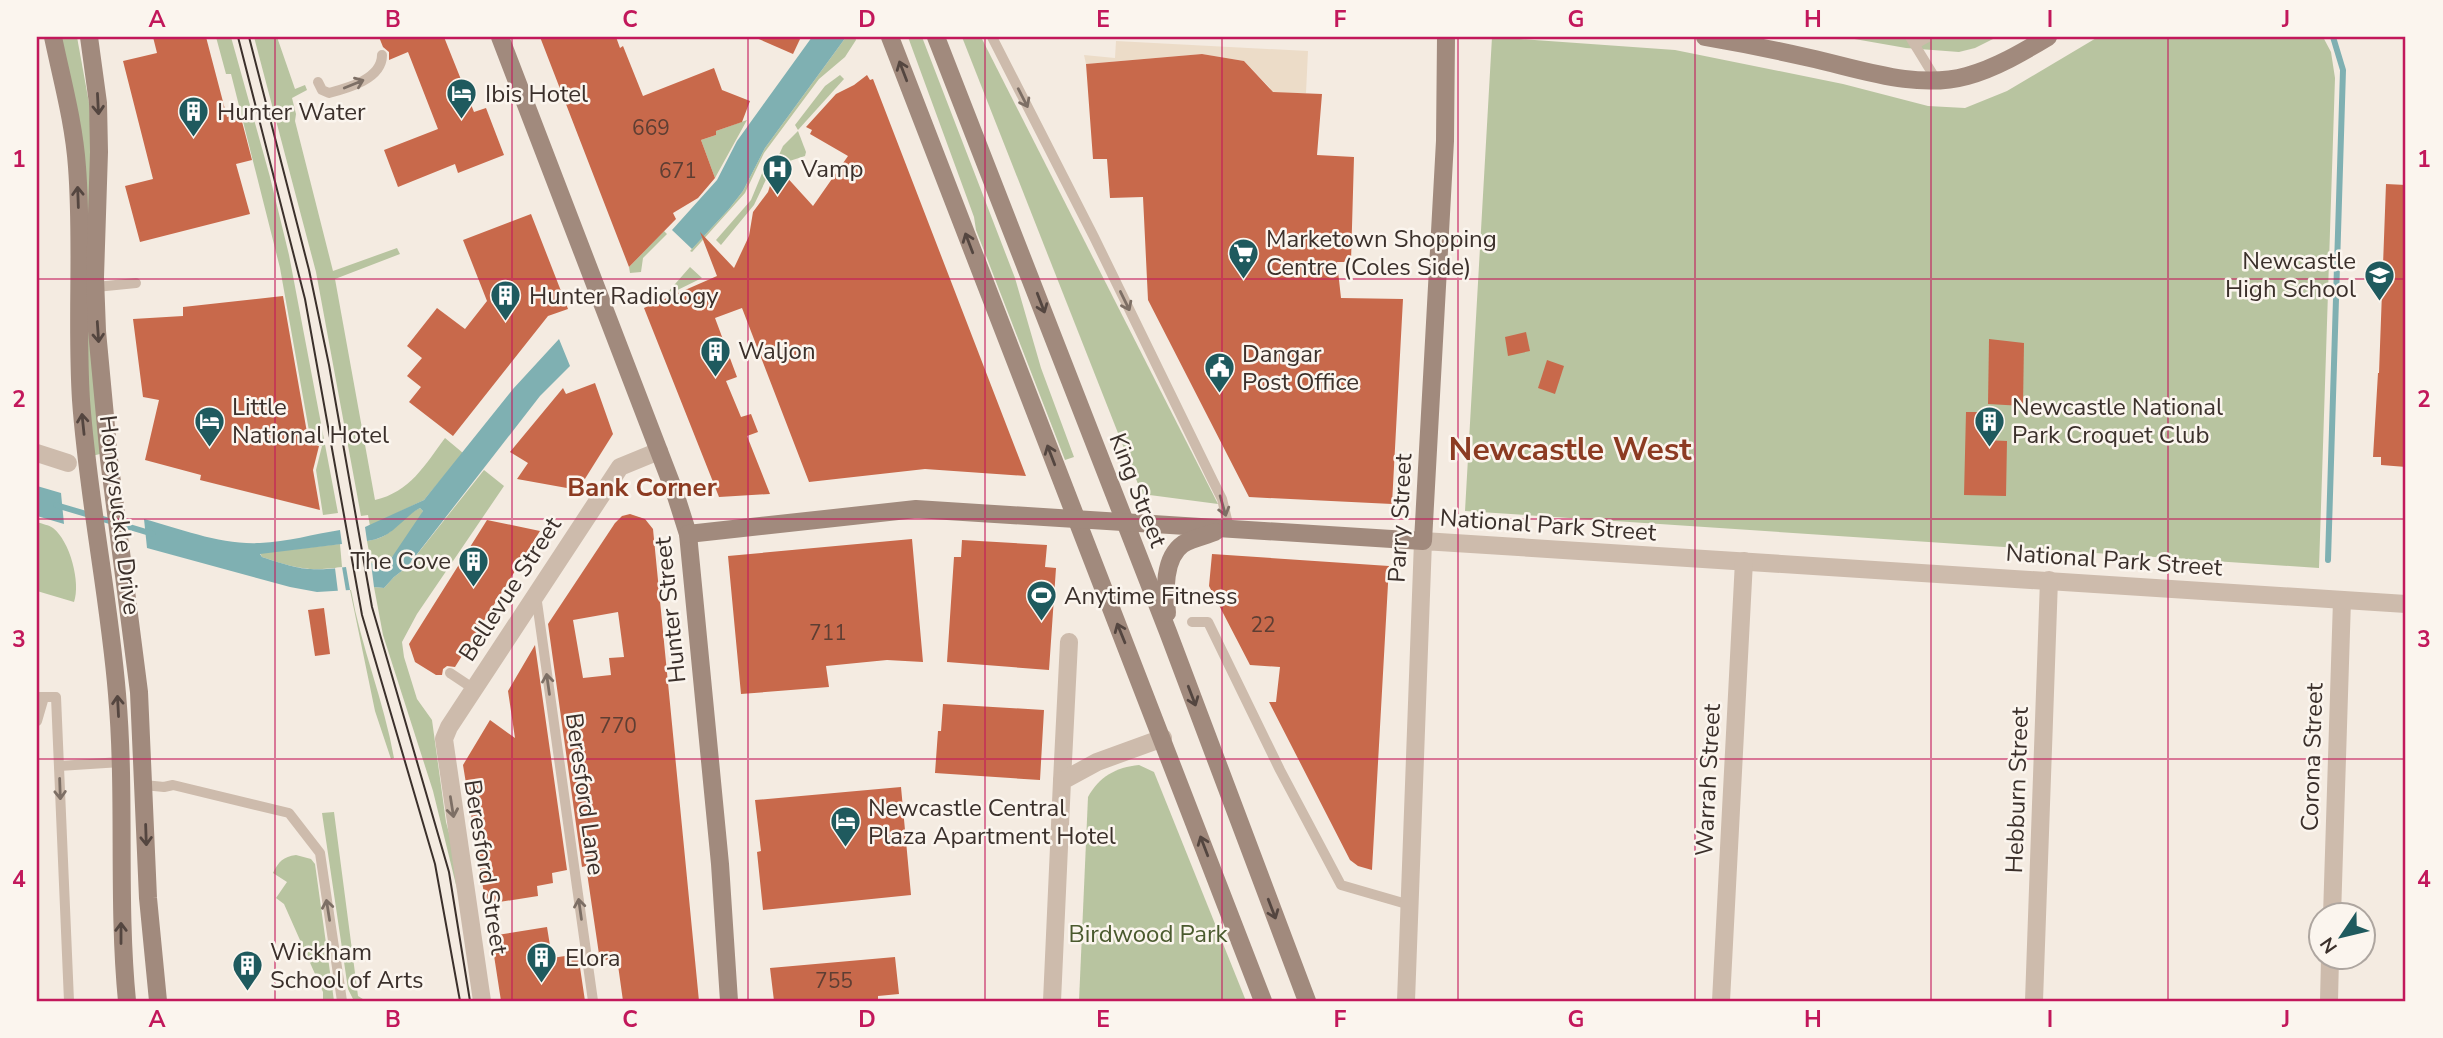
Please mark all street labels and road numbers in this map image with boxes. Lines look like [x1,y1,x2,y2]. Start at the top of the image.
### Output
street label: Honeysuckle Drive [92,413,148,617]
street label: King Street [1102,428,1175,552]
street label: Parry Street [1381,452,1419,583]
street label: National Park Street [1439,501,1658,549]
street label: Bellevue Street [451,510,569,667]
street label: Hunter Street [646,535,694,685]
street label: National Park Street [2005,536,2224,584]
street label: Corona Street [2293,682,2331,832]
street label: Warrah Street [1688,702,1728,857]
street label: Hebburn Street [1998,706,2036,874]
street label: Beresford Lane [558,711,612,877]
street label: Beresford Street [456,777,516,957]

